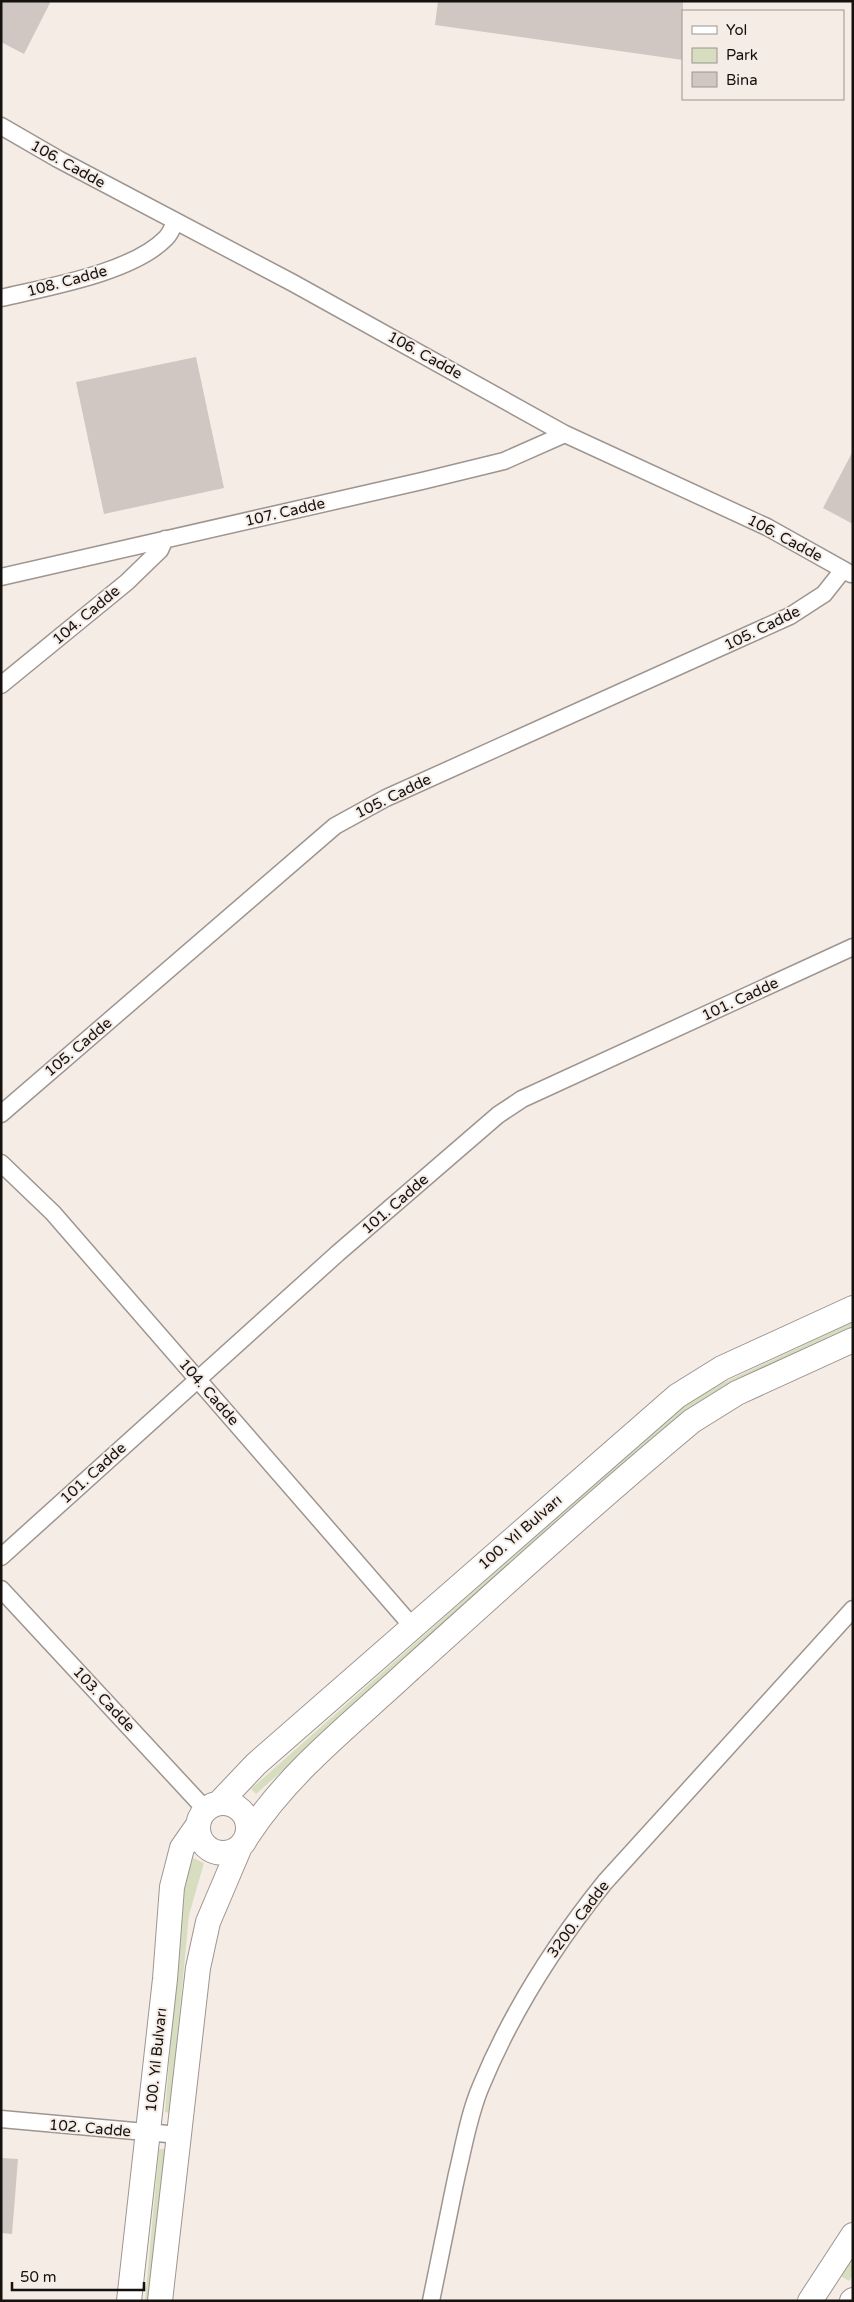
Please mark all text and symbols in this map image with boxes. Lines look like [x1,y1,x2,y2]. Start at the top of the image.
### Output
legend [682,10,844,100]
text: Yol [726,21,747,39]
text: Park [726,46,758,64]
text: Bina [726,71,758,89]
street label: 106. Cadde [28,136,108,192]
street label: 108. Cadde [25,262,109,300]
street label: 106. Cadde [385,327,465,383]
street label: 107. Cadde [243,494,327,530]
street label: 106. Cadde [744,511,826,565]
street label: 104. Cadde [49,582,123,648]
street label: 105. Cadde [721,602,803,654]
street label: 105. Cadde [352,770,434,822]
street label: 101. Cadde [699,973,781,1025]
street label: 105. Cadde [41,1014,115,1080]
street label: 101. Cadde [358,1170,432,1238]
street label: 104. Cadde [175,1355,243,1429]
street label: 101. Cadde [56,1439,130,1507]
street label: 100. Yıl Bulvarı [475,1491,565,1573]
street label: 103. Cadde [69,1663,139,1735]
street label: 3200. Cadde [543,1877,613,1961]
street label: 100. Yıl Bulvarı [142,2007,170,2113]
street label: 102. Cadde [48,2115,132,2141]
scale bar [12,2260,145,2292]
text: 50 m [20,2268,57,2286]

